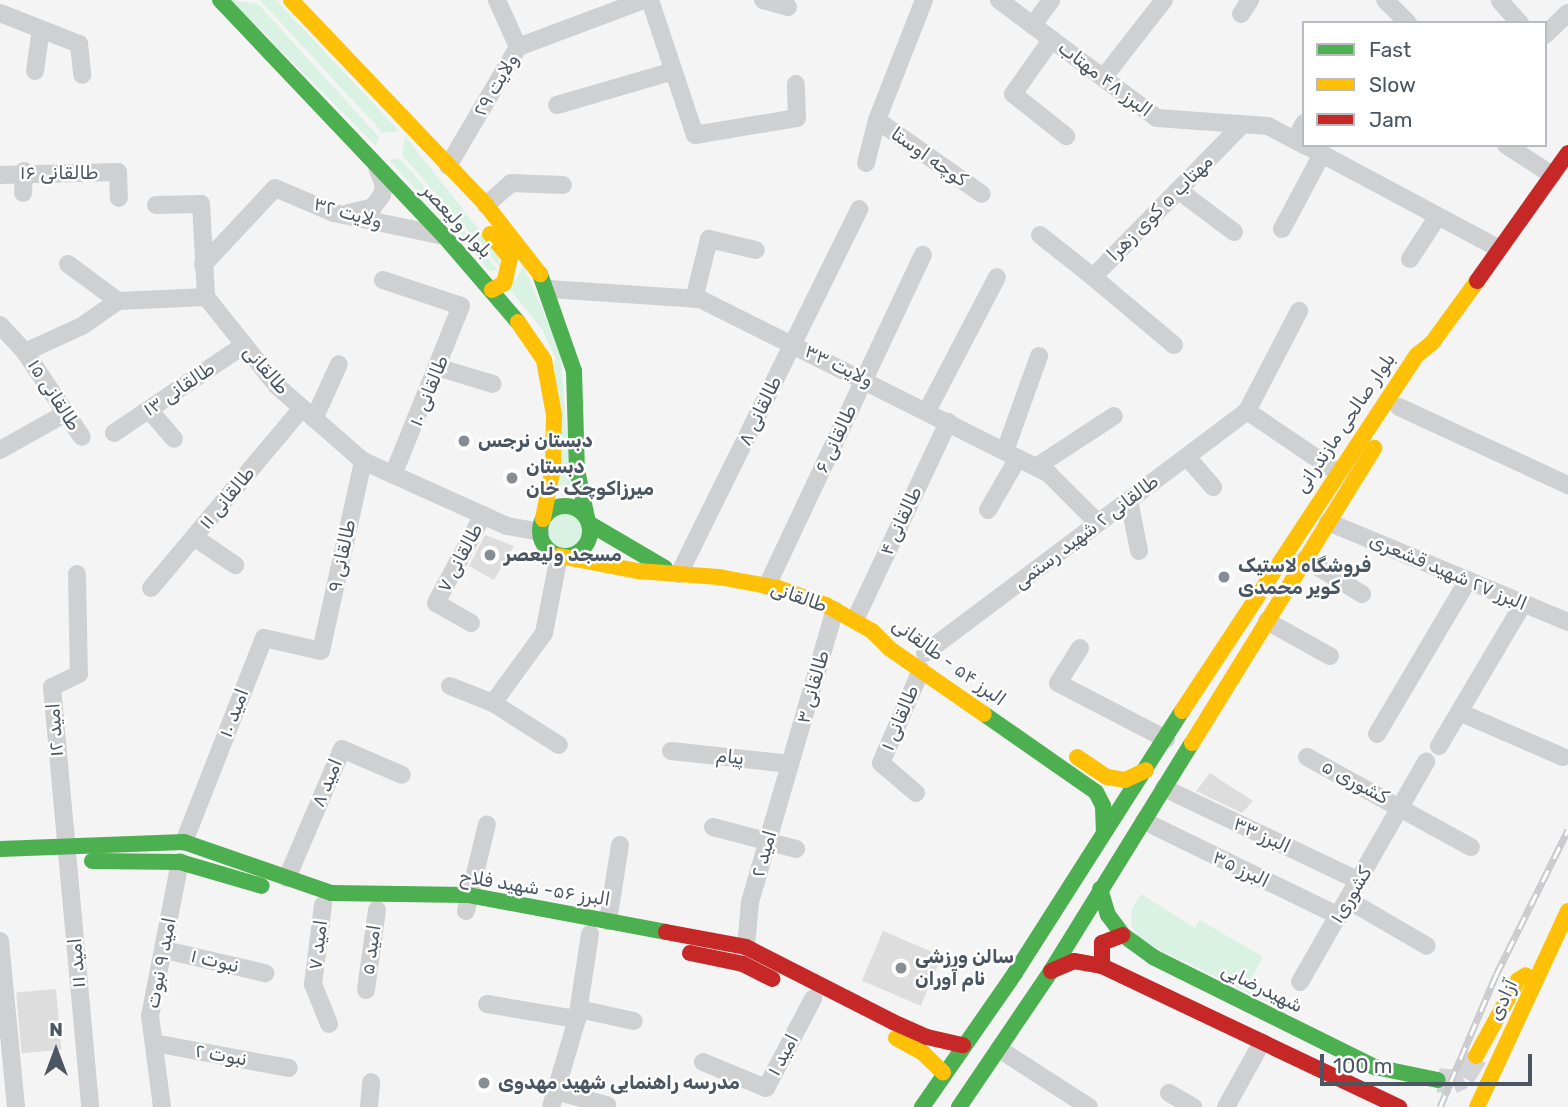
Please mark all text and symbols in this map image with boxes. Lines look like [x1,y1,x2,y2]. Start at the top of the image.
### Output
legend [1302,21,1547,147]
street label: البرز ۴۸ مهتاب [1053,36,1157,122]
text: Fast [1369,37,1411,62]
street label: ولایت ٢٩ [468,49,524,121]
text: Slow [1369,72,1416,97]
text: Jam [1369,107,1413,132]
street label: کوچه اوستا [886,122,972,192]
street label: مهتاب ۵ کوی زهرا [1102,150,1218,266]
street label: طالقانی ۱۶ [20,162,98,184]
street label: بلوار ولیعصر [417,179,497,263]
street label: ولایت ۳۲ [311,192,385,234]
street label: ولایت ٣۳ [801,340,877,392]
street label: طالقانی [238,341,294,399]
street label: بلوار صالحی مازندرانی [1290,349,1400,497]
street label: طالقانی ۱۰ [404,352,454,430]
street label: طالقانی ۱۵ [23,355,85,435]
street label: طالقانی ۱۳ [139,357,219,421]
street label: طالقانی ۸ [733,372,787,450]
street label: طالقانی ۶ [810,401,862,477]
place label: دبستان نرجس [478,430,593,452]
marker: دبستان نرجس [456,433,472,449]
place label: دبستان میرزاکوچک خان [526,456,654,500]
street label: طالقانی ۱۱ [194,462,260,534]
marker: دبستان میرزاکوچک خان [504,470,520,486]
street label: طالقانی ۲ شهید رستمی [1009,470,1163,594]
street label: طالقانی ۴ [875,483,927,559]
street label: طالقانی ۹ [323,518,361,594]
street label: طالقانی ۷ [432,520,488,596]
street label: البرز ۲۷ شهید قشعری [1366,529,1530,615]
place label: مسجد ولیعصر [504,544,622,566]
marker: مسجد ولیعصر [482,547,498,563]
place label: فروشگاه لاستیک کویر محمدی [1238,555,1371,599]
marker: فروشگاه لاستیک کویر محمدی [1216,569,1232,585]
street label: طالقانی [768,577,830,617]
street label: البرز ۵۴ - طالقانی [888,613,1010,711]
street label: طالقانی ۳ [792,648,834,726]
street label: طالقانی ۱ [876,682,924,754]
street label: امید ۱۰ [214,685,254,741]
street label: امید ۱۲ [42,703,68,757]
street label: پیام [715,744,745,770]
street label: امید ۸ [307,755,347,811]
street label: کشوری ۵ [1318,755,1392,809]
street label: البرز ۳۳ [1230,812,1294,858]
street label: امید ۲ [746,828,782,880]
street label: البرز ۳۵ [1209,846,1273,892]
street label: کشوری۱ [1325,863,1377,927]
street label: البرز ۵۶- شهید فلاح [458,865,612,911]
street label: امید ۹ نبوت [141,916,181,1010]
street label: امید ۷ [304,919,332,971]
street label: امید ۵ [356,924,386,976]
street label: امید ۱۱ [63,937,91,989]
street label: نبوت ۱ [189,944,241,978]
place label: سالن ورزشی نام آوران [915,946,1014,990]
street label: شهیدرضایی [1217,958,1307,1018]
marker: سالن ورزشی نام آوران [893,960,909,976]
street label: آزادی [1484,976,1522,1024]
north arrow [21,1016,91,1086]
text: N [49,1018,63,1041]
street label: امید ۱ [763,1030,803,1080]
street label: نبوت ۲ [193,1039,249,1071]
scale bar [1323,1040,1535,1084]
text: 100 m [1333,1053,1392,1078]
place label: مدرسه راهنمایی شهید مهدوی [498,1072,740,1094]
marker: مدرسه راهنمایی شهید مهدوی [476,1075,492,1091]

